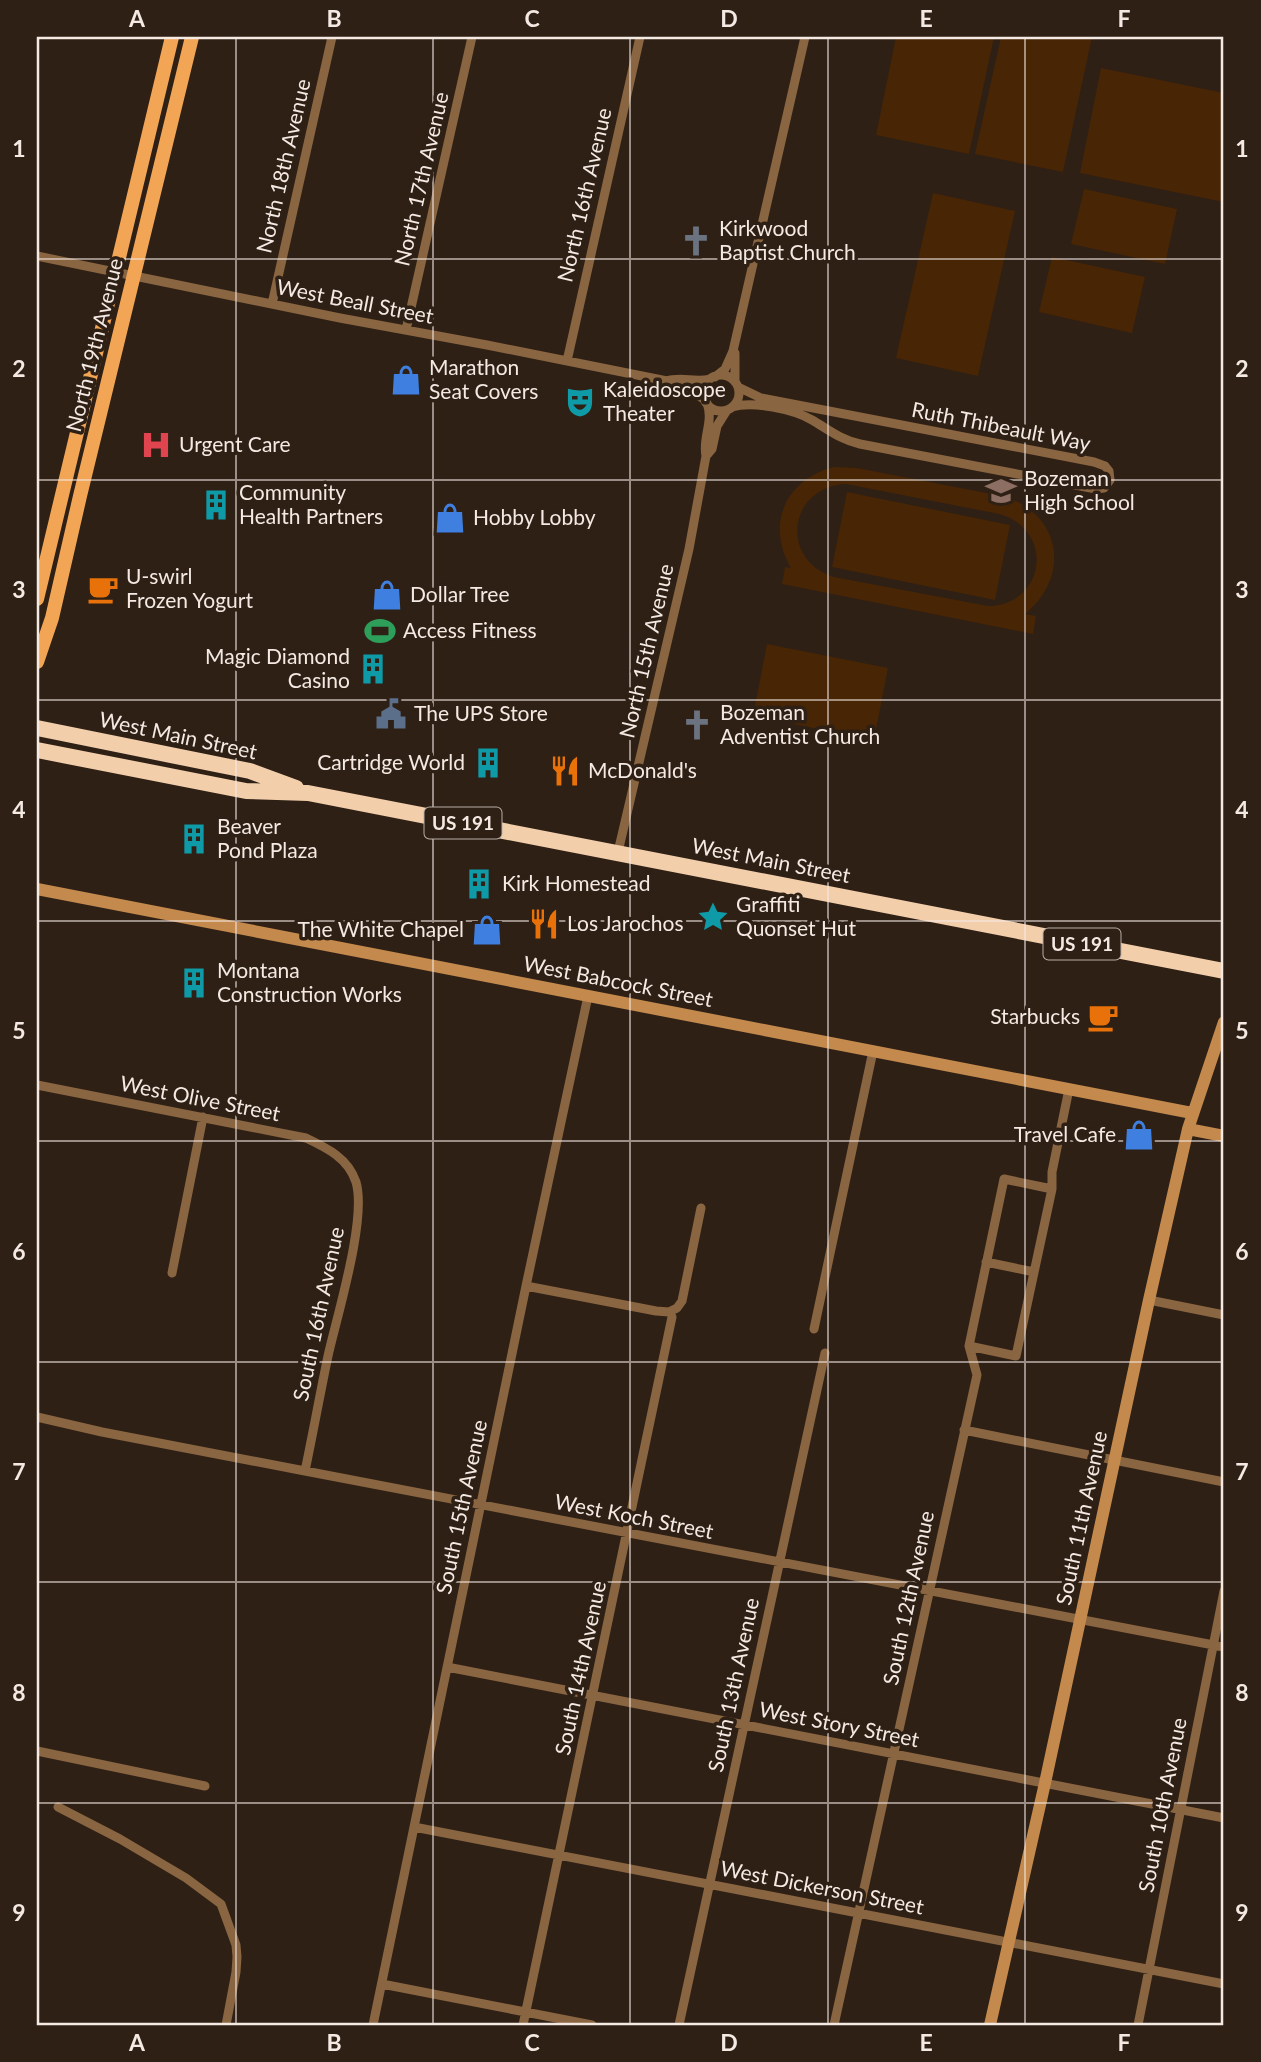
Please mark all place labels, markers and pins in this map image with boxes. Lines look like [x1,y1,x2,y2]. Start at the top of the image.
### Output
place label: Kirkwood Baptist Church [719,215,856,264]
church icon: Kirkwood Baptist Church [679,224,713,258]
place label: Marathon Seat Covers [429,354,538,403]
shop icon: Marathon Seat Covers [389,363,423,397]
place label: Kaleidoscope Theater [603,376,726,425]
theatre icon: Kaleidoscope Theater [563,385,597,419]
hospital icon: Urgent Care [139,428,173,462]
place label: Urgent Care [179,431,291,456]
place label: Bozeman High School [1024,465,1135,514]
school or university icon: Bozeman High School [984,474,1018,508]
place label: Community Health Partners [239,479,383,528]
building icon: Community Health Partners [199,488,233,522]
shop icon: Hobby Lobby [433,501,467,535]
place label: Hobby Lobby [473,504,596,529]
place label: U-swirl Frozen Yogurt [126,563,253,612]
cafe icon: U-swirl Frozen Yogurt [86,572,120,606]
shop icon: Dollar Tree [370,578,404,612]
place label: Dollar Tree [410,581,510,606]
sports icon: Access Fitness [363,614,397,648]
place label: Access Fitness [403,617,537,642]
place label: Magic Diamond Casino [205,643,350,692]
building icon: Magic Diamond Casino [356,652,390,686]
public building icon: The UPS Store [374,697,408,731]
place label: Bozeman Adventist Church [720,699,880,748]
place label: The UPS Store [414,700,548,725]
church icon: Bozeman Adventist Church [680,708,714,742]
building icon: Cartridge World [471,746,505,780]
place label: Cartridge World [317,749,465,774]
restaurant icon: McDonald's [548,754,582,788]
place label: McDonald's [588,757,697,782]
place label: Beaver Pond Plaza [217,813,318,862]
building icon: Beaver Pond Plaza [177,822,211,856]
building icon: Kirk Homestead [462,867,496,901]
place label: Kirk Homestead [502,870,650,895]
place label: Graffiti Quonset Hut [736,891,857,940]
place icon: Graffiti Quonset Hut [696,900,730,934]
restaurant icon: Los Jarochos [527,907,561,941]
place label: Los Jarochos [567,910,684,935]
shop icon: The White Chapel [470,913,504,947]
place label: The White Chapel [298,916,464,941]
place label: Montana Construction Works [217,957,402,1006]
building icon: Montana Construction Works [177,966,211,1000]
cafe icon: Starbucks [1086,1000,1120,1034]
place label: Starbucks [990,1003,1080,1028]
shop icon: Travel Cafe [1122,1118,1156,1152]
place label: Travel Cafe [1014,1121,1116,1146]

